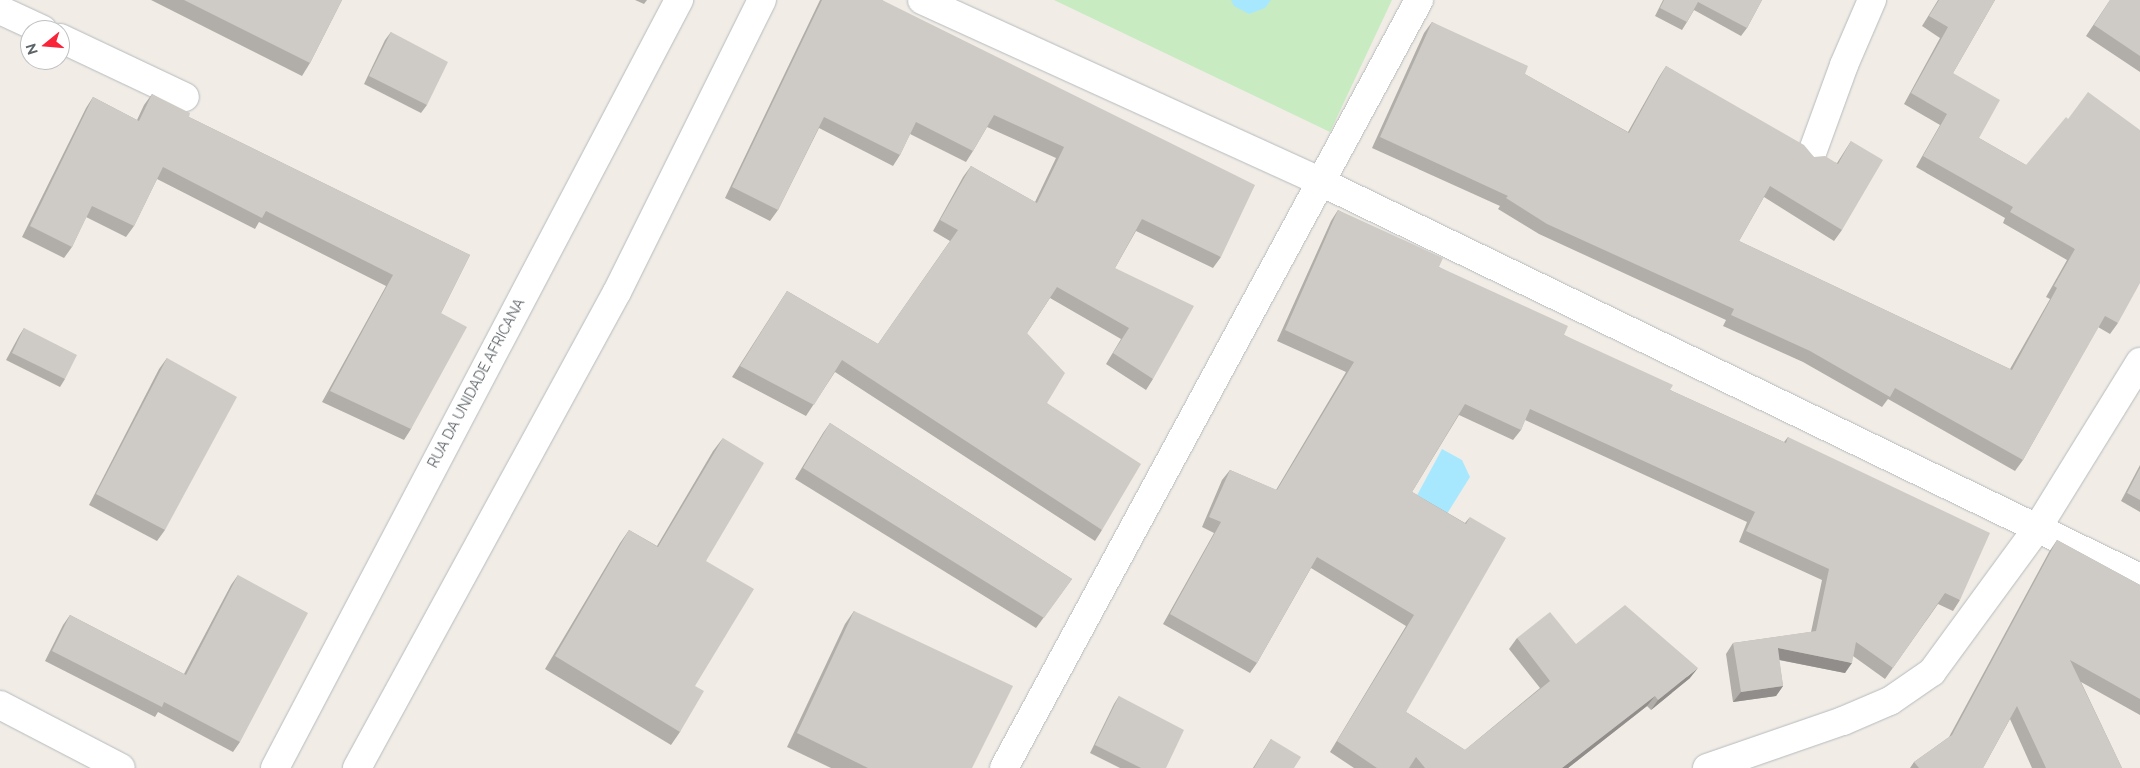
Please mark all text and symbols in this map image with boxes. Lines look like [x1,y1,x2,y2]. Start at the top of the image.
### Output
north arrow [20,20,70,70]
text: N [22,42,41,57]
street label: RUA DA UNIDADE AFRICANA [424,295,528,471]

